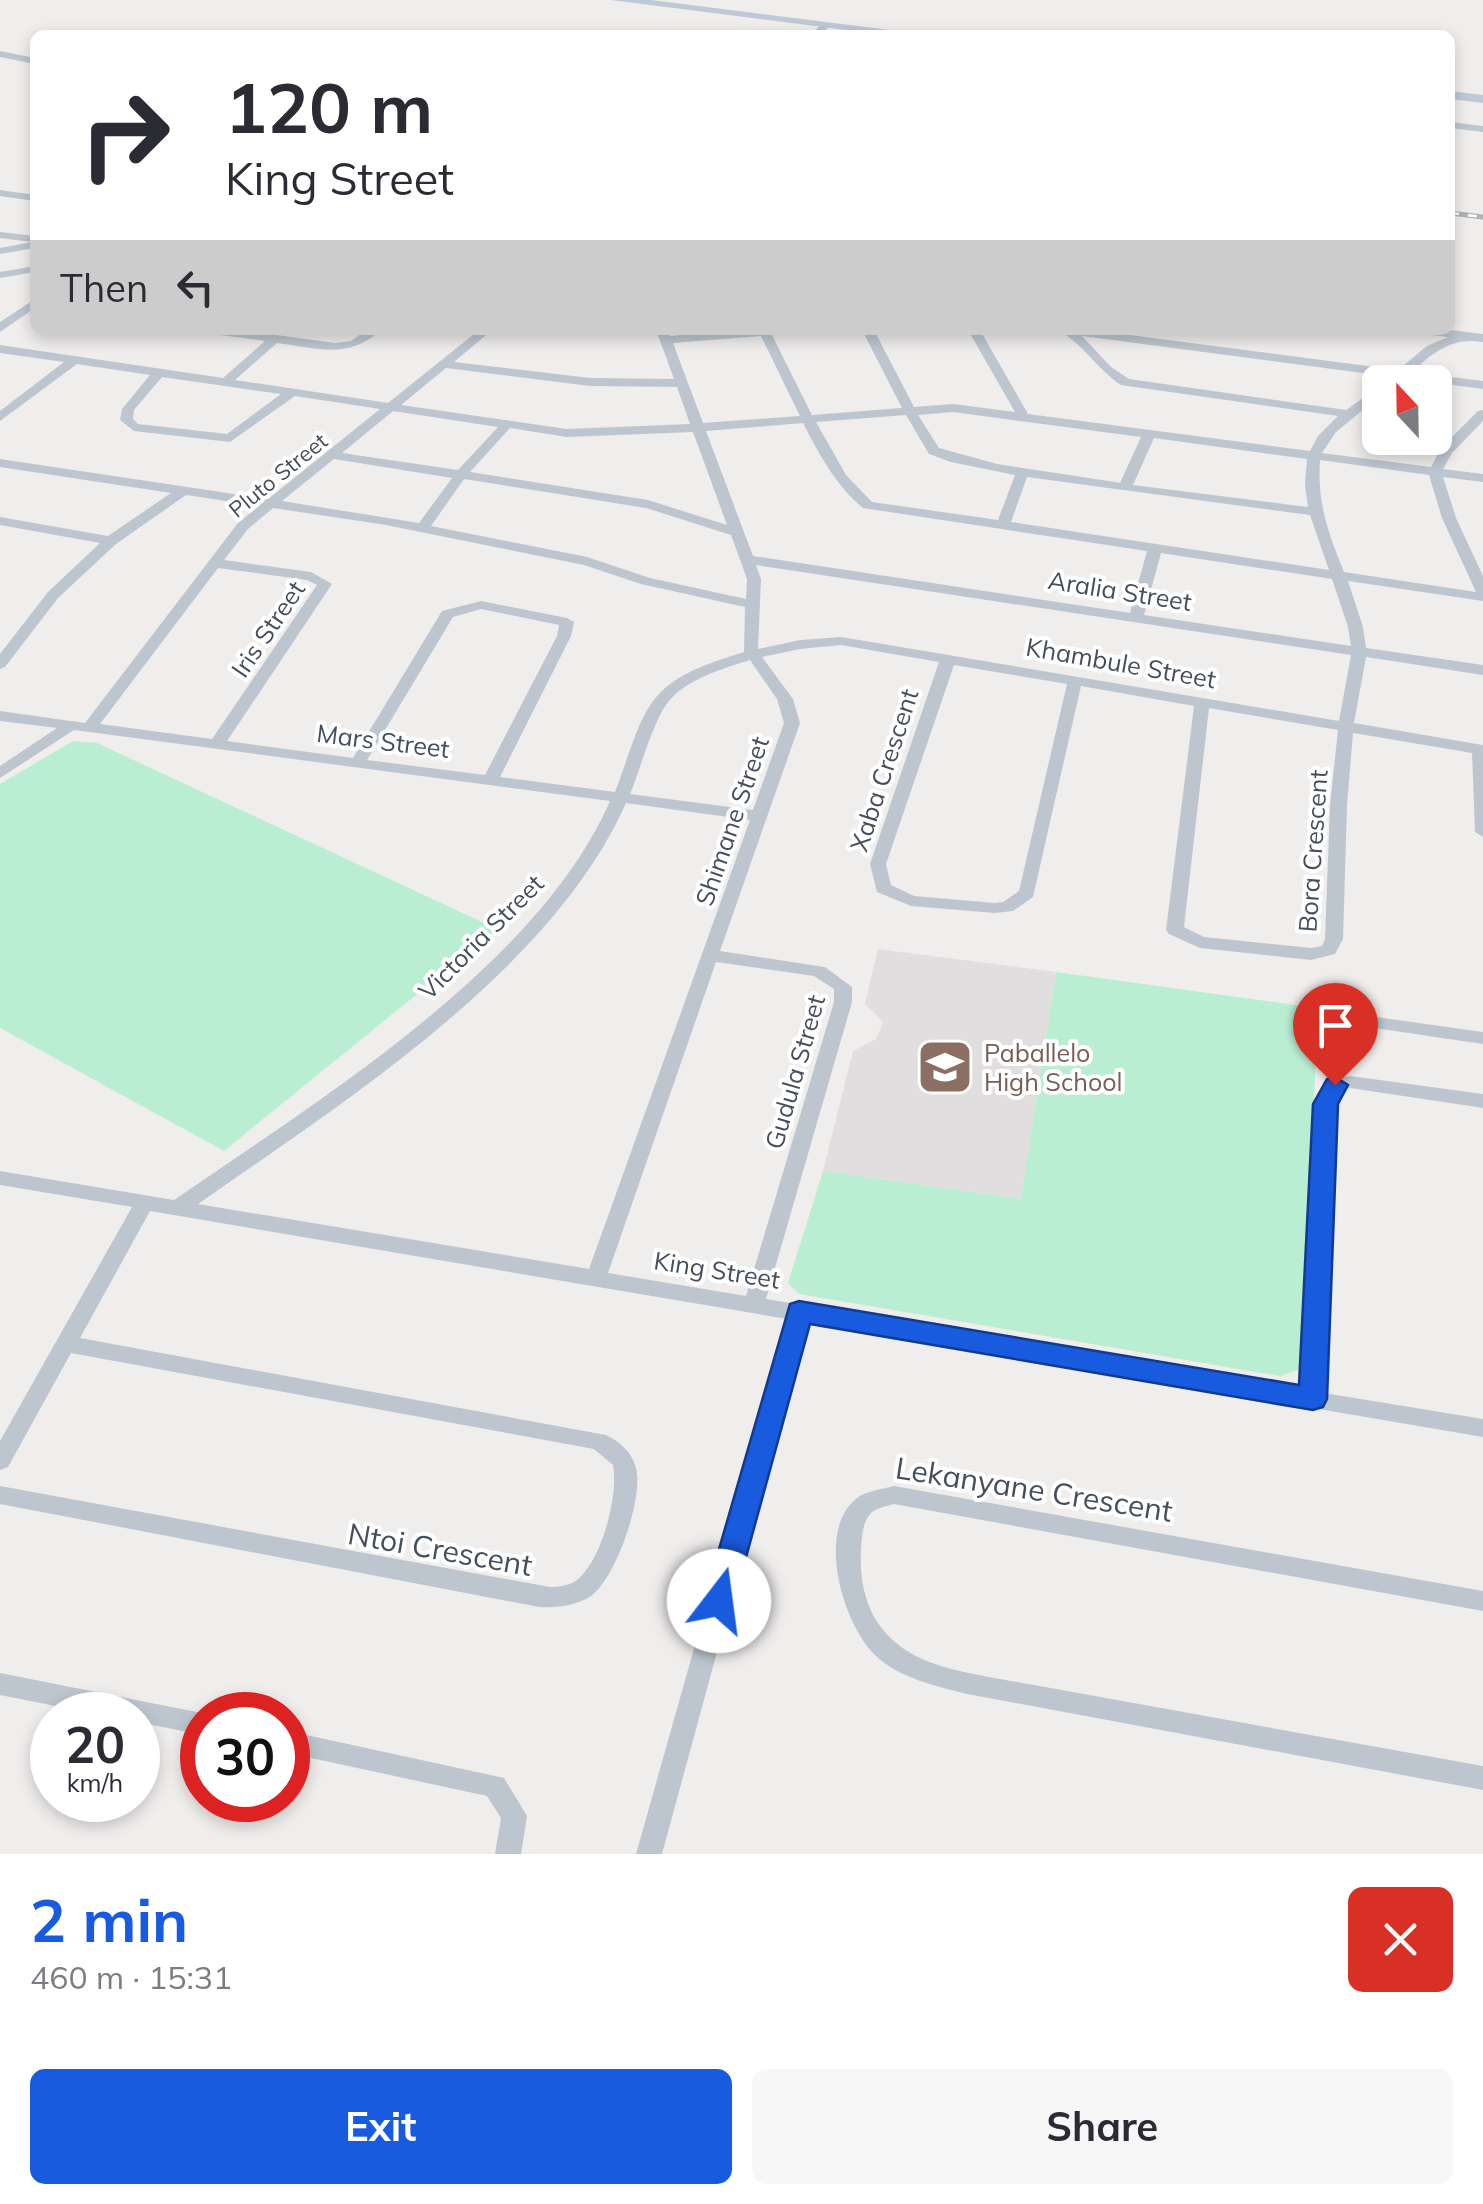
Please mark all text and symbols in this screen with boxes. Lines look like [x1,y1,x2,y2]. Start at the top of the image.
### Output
text: 120 m [225,63,433,151]
icon: right [60,70,190,200]
text: King Street [225,150,454,206]
icon: left [168,260,223,315]
text: Then [60,264,148,312]
north arrow [1362,365,1452,455]
map controls [1362,365,1452,455]
street label: Pluto Street [223,426,333,523]
street label: Aralia Street [1046,564,1194,617]
street label: Iris Street [224,574,311,683]
street label: Khambule Street [1024,631,1219,694]
street label: Xaba Crescent [843,684,924,855]
street label: Mars Street [315,717,451,764]
street label: Shimane Street [688,732,775,910]
street label: Bora Crescent [1291,768,1334,933]
street label: Victoria Street [412,867,550,1006]
pin [1293,983,1378,1086]
street label: Gudula Street [758,991,831,1152]
icon: arrive [1308,998,1363,1053]
school or university icon: Paballelo High School [915,1037,975,1097]
place label: Paballelo High School [984,1037,1122,1097]
street label: King Street [652,1244,783,1295]
street label: Lekanyane Crescent [893,1448,1175,1530]
street label: Ntoi Crescent [345,1514,535,1584]
position arrow [667,1549,771,1653]
speed limit sign: 30 [180,1692,310,1822]
text: 20 [65,1713,125,1776]
text: km/h [67,1767,123,1798]
text: 2 min [30,1882,188,1957]
button: close [1348,1887,1453,1992]
text: 460 m · 15:31 [30,1957,232,1997]
button: Exit [30,2069,732,2184]
button: Share [752,2069,1453,2184]

